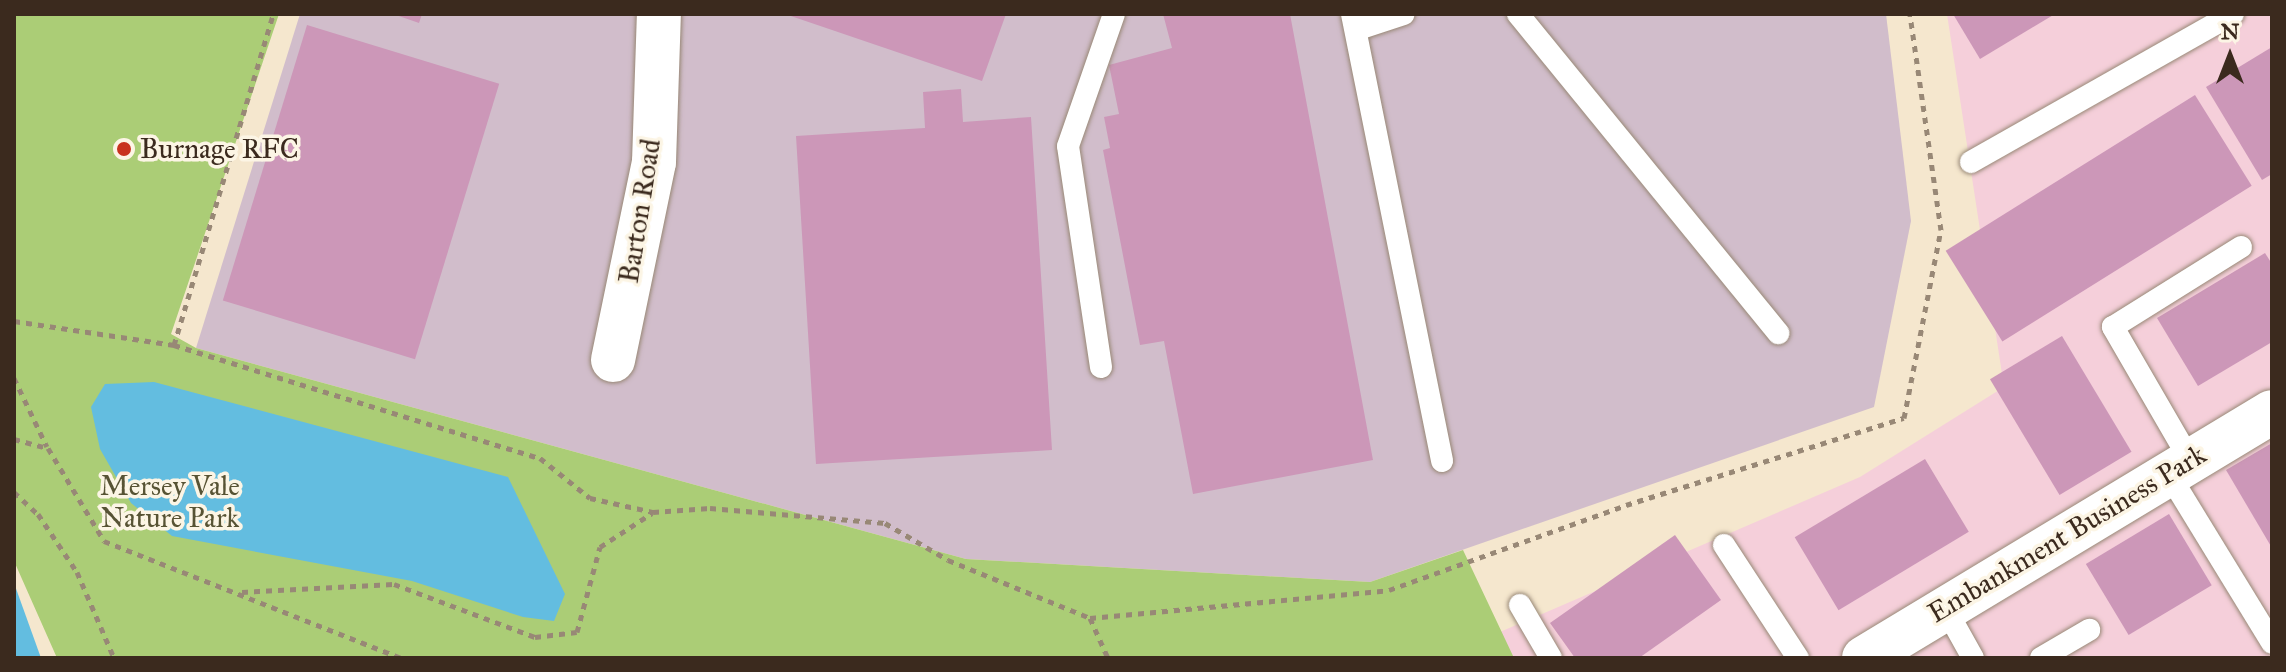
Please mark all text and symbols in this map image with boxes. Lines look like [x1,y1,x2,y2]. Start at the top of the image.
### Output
north arrow [2190,16,2270,96]
text: N [2221,18,2239,45]
place label: Burnage RFC [140,132,299,166]
street label: Barton Road [612,136,668,286]
marker: Burnage RFC [115,140,133,158]
street label: Embankment Business Park [1922,438,2212,630]
park label: Mersey Vale Nature Park [100,469,240,535]

